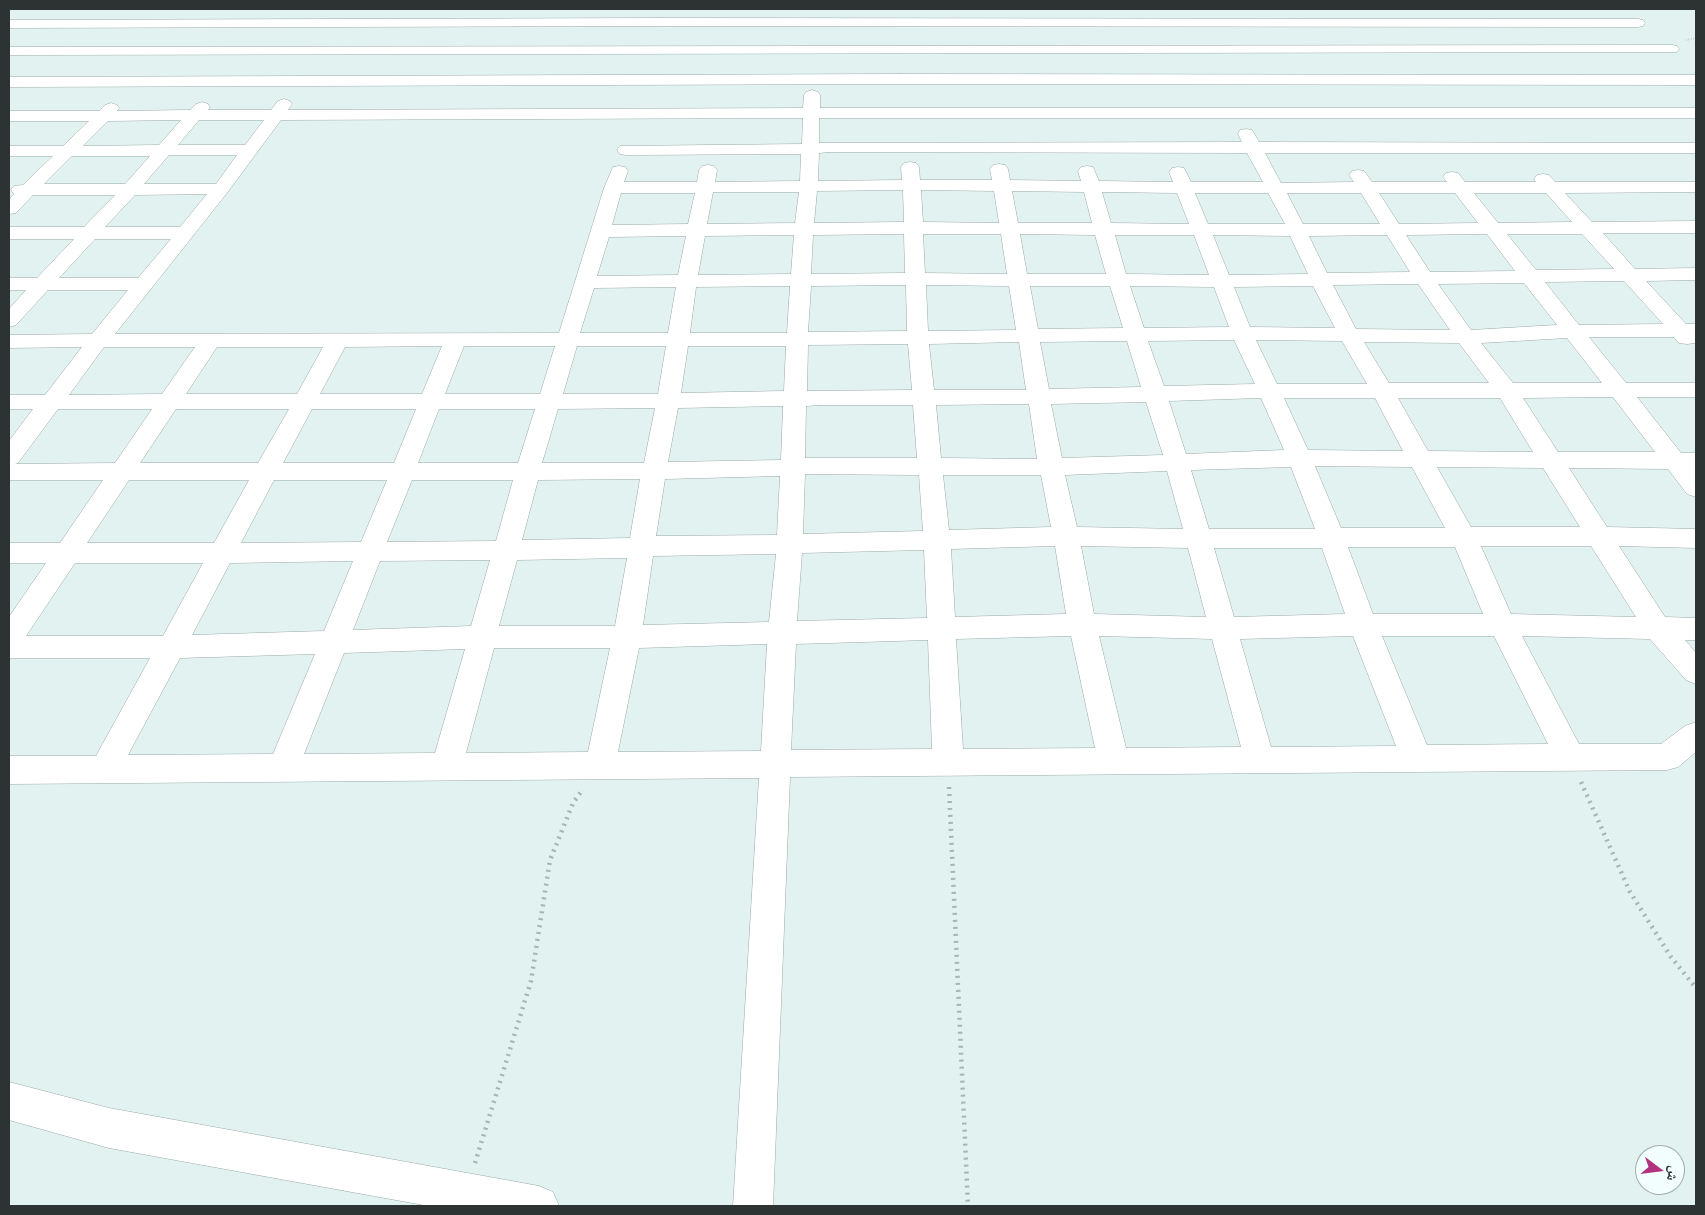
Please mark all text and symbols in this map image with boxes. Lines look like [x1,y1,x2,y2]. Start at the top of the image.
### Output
north arrow [1635,1145,1685,1195]
text: ش [1664,1164,1684,1183]

